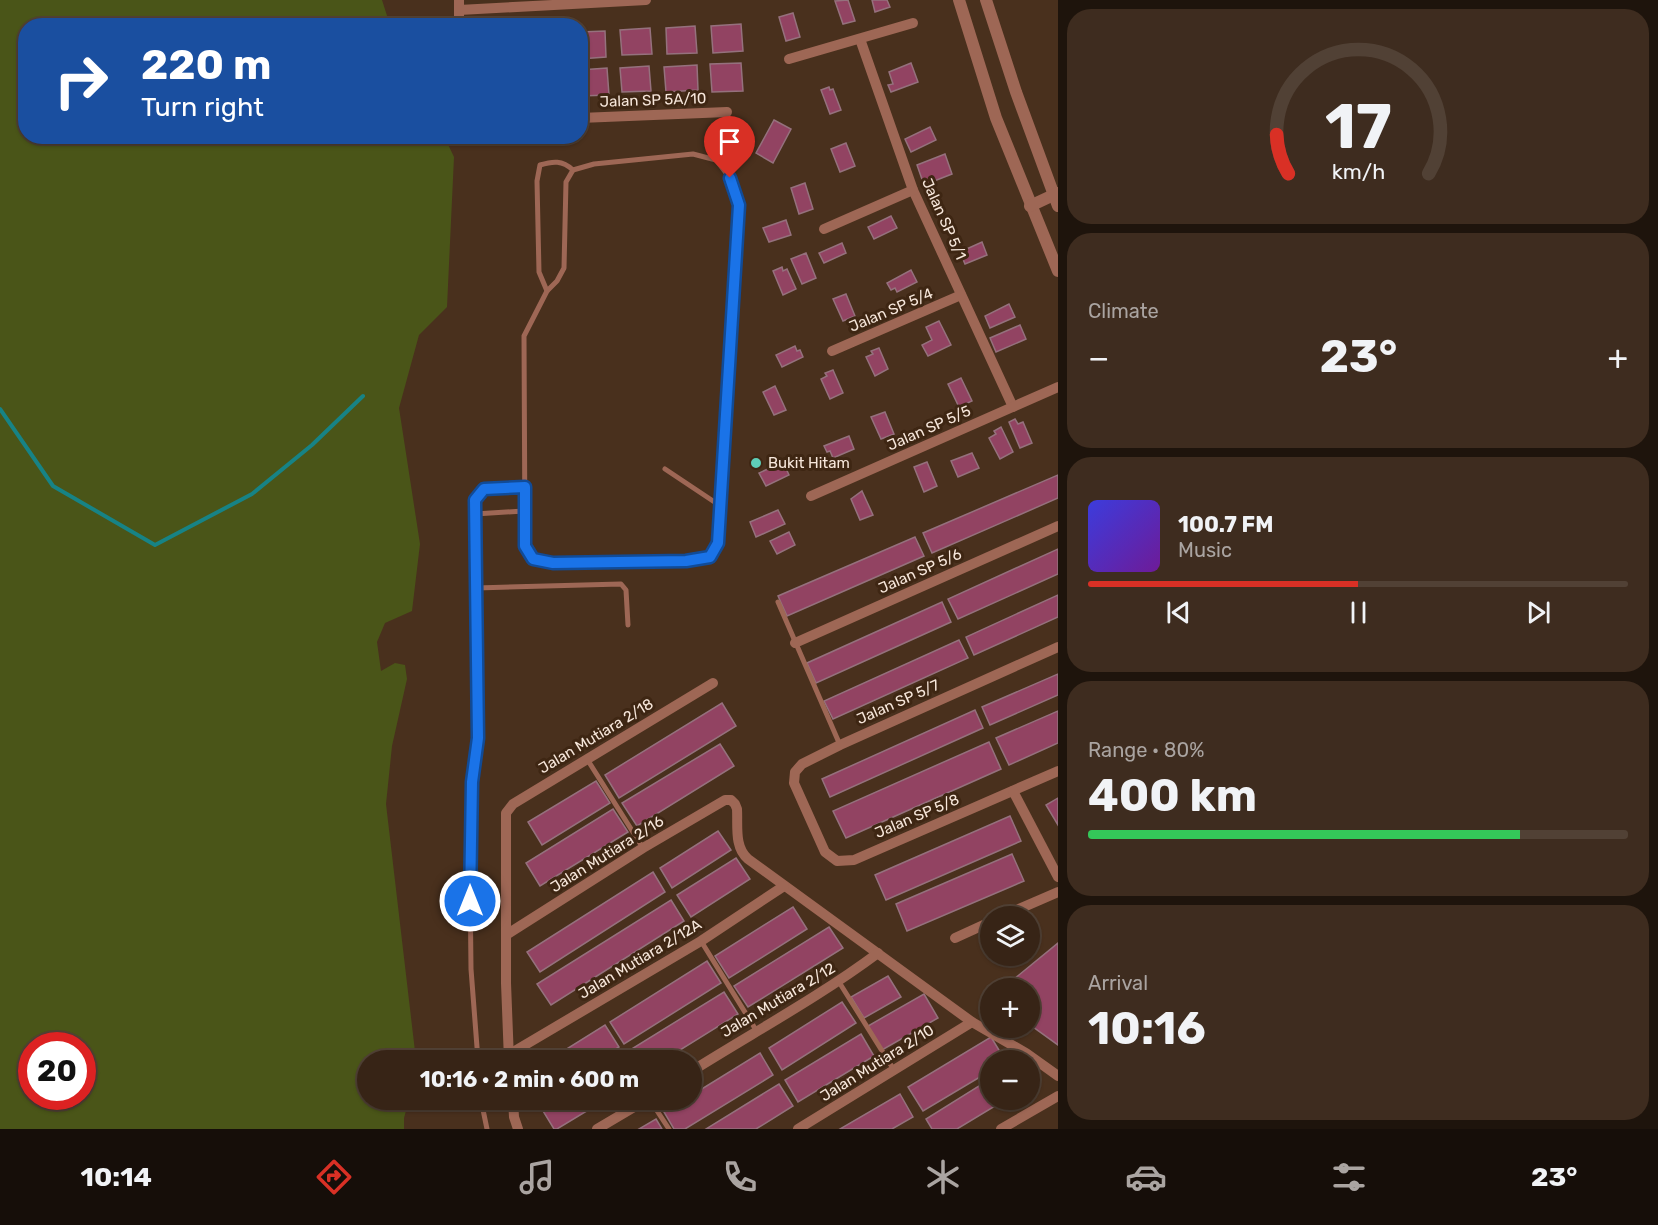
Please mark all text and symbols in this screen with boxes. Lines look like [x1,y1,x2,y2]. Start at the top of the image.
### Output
text: 220 m [141,40,272,90]
icon: right [42,42,120,120]
street label: Jalan SP 5A/10 [599,89,707,111]
text: 17 [1325,90,1391,164]
text: Turn right [141,91,264,123]
pin [704,116,755,178]
icon: arrive [713,125,746,158]
text: km/h [1331,159,1385,184]
street label: Jalan SP 5/1 [918,176,970,262]
street label: Jalan SP 5/4 [846,284,936,336]
text: Climate [1088,299,1159,323]
text: 23° [1320,330,1397,383]
text: − [1088,338,1109,377]
text: + [1607,338,1628,377]
street label: Jalan SP 5/5 [884,402,974,454]
place label: Bukit Hitam [768,454,850,472]
marker: Bukit Hitam [749,456,763,470]
text: 100.7 FM [1178,511,1273,538]
text: Music [1178,538,1232,562]
street label: Jalan SP 5/6 [876,545,964,597]
icon: previous [1162,596,1195,629]
icon: pause [1342,596,1375,629]
icon: next [1522,596,1555,629]
street label: Jalan SP 5/7 [854,676,942,728]
street label: Jalan Mutiara 2/18 [535,695,657,777]
text: Range · 80% [1088,738,1204,762]
text: 400 km [1088,769,1257,822]
street label: Jalan SP 5/8 [872,790,962,842]
street label: Jalan Mutiara 2/16 [547,812,667,896]
position arrow [438,869,502,933]
map controls [980,906,1040,1110]
button: layers [980,906,1040,966]
street label: Jalan Mutiara 2/12A [575,915,705,1003]
street label: Jalan Mutiara 2/12 [718,959,838,1041]
text: Arrival [1088,971,1148,995]
button: + [980,978,1040,1038]
text: 10:16 [1088,1002,1206,1055]
street label: Jalan Mutiara 2/10 [817,1021,937,1105]
speed limit sign: 20 [18,1032,96,1110]
button: − [980,1050,1040,1110]
text: 10:16 · 2 min · 600 m [420,1066,639,1093]
icon: directions [313,1156,355,1198]
icon: music [516,1156,558,1198]
icon: phone [719,1156,761,1198]
icon: climate [922,1156,964,1198]
icon: car [1125,1156,1167,1198]
icon: filters [1328,1156,1370,1198]
text: 10:14 [81,1161,152,1193]
text: 23° [1531,1161,1577,1193]

